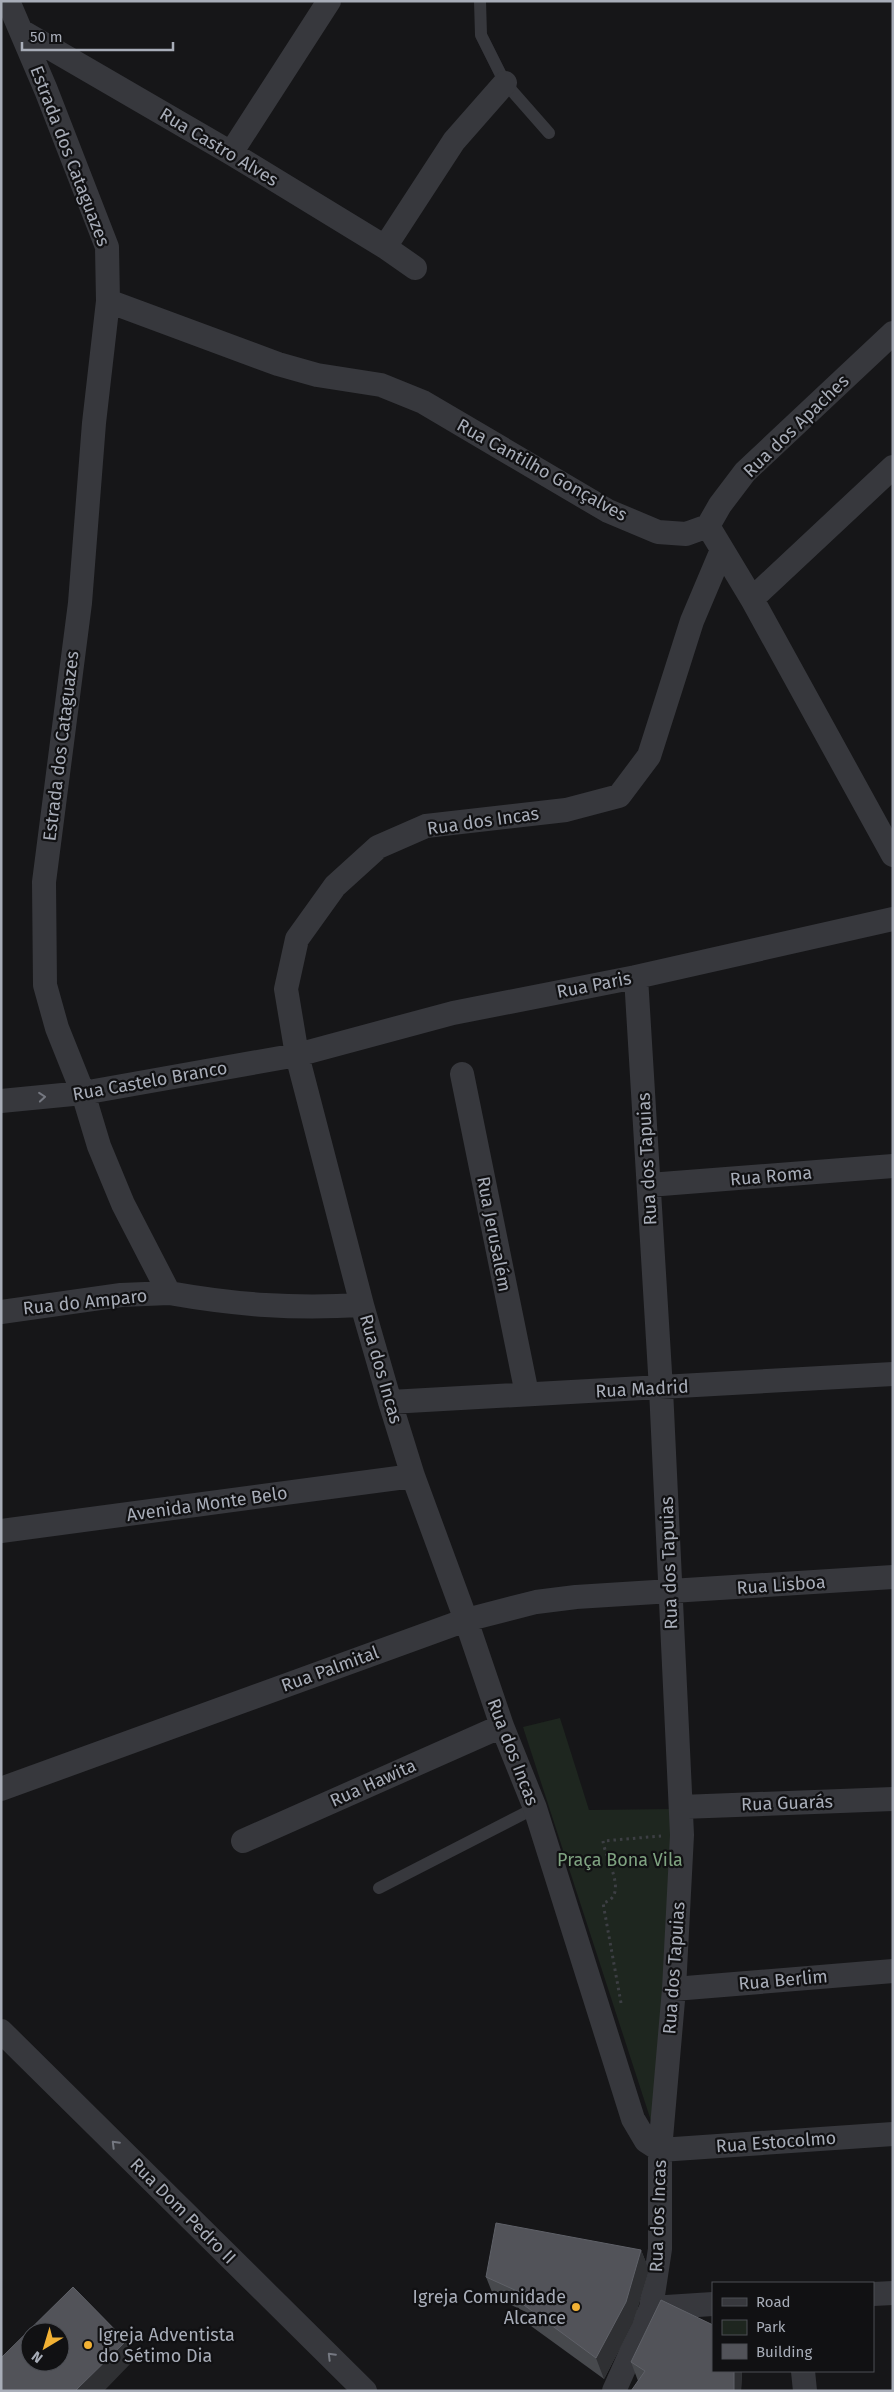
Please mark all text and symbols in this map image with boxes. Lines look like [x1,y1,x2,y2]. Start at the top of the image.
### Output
scale bar [22,20,174,52]
text: 50 m [30,28,63,46]
street label: Estrada dos Cataguazes [25,63,115,249]
street label: Rua Castro Alves [156,103,282,191]
street label: Rua dos Apaches [739,370,853,482]
street label: Rua Cantilho Gonçalves [453,414,631,526]
street label: Estrada dos Cataguazes [38,650,84,842]
street label: Rua dos Incas [426,802,540,840]
street label: Rua Paris [555,967,633,1003]
street label: Rua Castelo Branco [71,1057,229,1105]
one-way arrow [38,1092,46,1103]
street label: Rua dos Tapuias [633,1092,661,1226]
street label: Rua Roma [729,1161,813,1191]
street label: Rua Jerusalém [472,1175,516,1293]
street label: Rua do Amparo [22,1285,148,1319]
street label: Rua dos Incas [355,1312,407,1426]
street label: Rua Madrid [595,1376,689,1402]
street label: Avenida Monte Belo [125,1482,289,1526]
street label: Rua dos Tapuias [656,1496,682,1630]
street label: Rua Lisboa [736,1571,826,1599]
street label: Rua Palmital [278,1641,382,1697]
street label: Rua dos Incas [483,1695,543,1809]
street label: Rua Hawita [326,1754,420,1812]
street label: Rua Guarás [741,1790,833,1816]
park label: Praça Bona Vila [557,1849,683,1871]
street label: Rua dos Tapuias [658,1901,690,2035]
street label: Rua Berlim [738,1965,828,1995]
street label: Rua Estocolmo [715,2127,837,2157]
one-way arrow [112,2141,121,2150]
street label: Rua Dom Pedro II [125,2153,241,2269]
street label: Rua dos Incas [645,2159,671,2273]
legend [712,2282,874,2372]
place label: Igreja Comunidade Alcance [413,2286,566,2329]
text: Road [756,2293,791,2311]
marker: Igreja Comunidade Alcance [570,2301,582,2313]
text: Park [756,2318,786,2336]
north arrow [20,2322,70,2372]
place label: Igreja Adventista do Sétimo Dia [98,2324,235,2367]
marker: Igreja Adventista do Sétimo Dia [82,2339,94,2351]
text: Building [756,2343,812,2361]
text: N [28,2347,46,2366]
one-way arrow [327,2353,336,2362]

